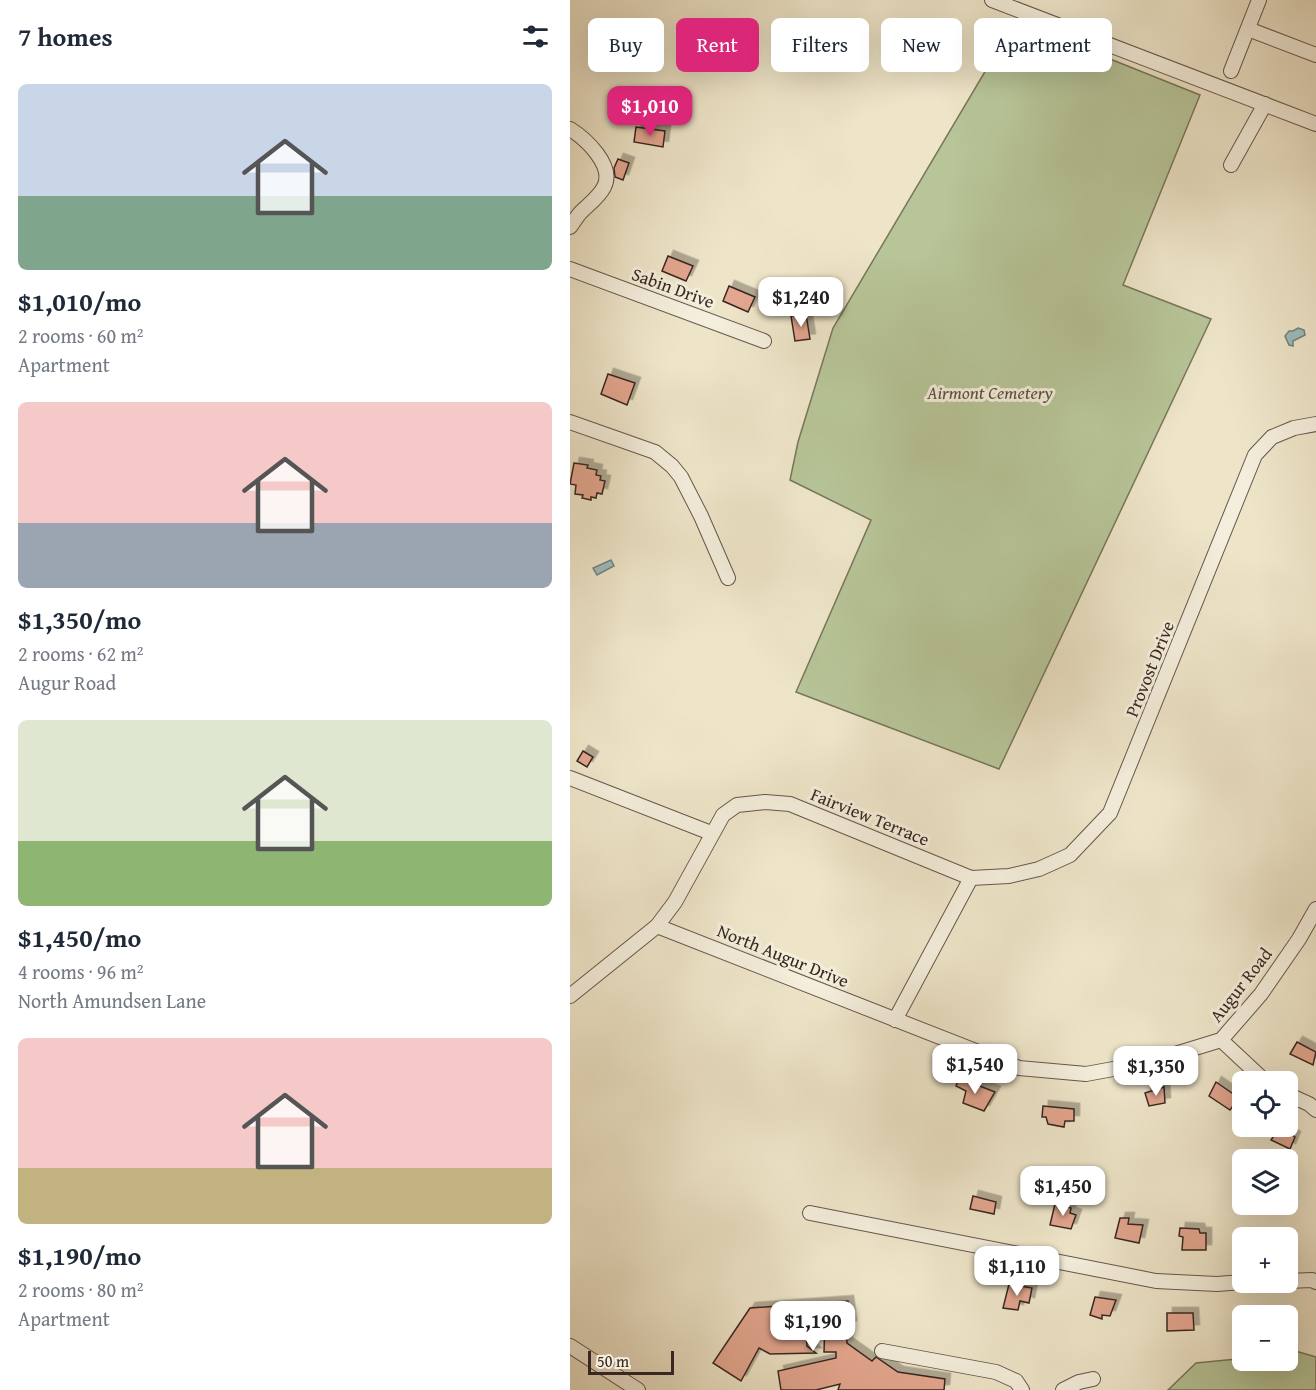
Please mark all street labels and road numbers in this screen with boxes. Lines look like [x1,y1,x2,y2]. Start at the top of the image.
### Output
street label: Sabin Drive [628,260,718,315]
street label: Provost Drive [1118,617,1181,721]
street label: Fairview Terrace [807,780,934,853]
street label: North Augur Drive [713,917,853,994]
street label: Augur Road [1203,941,1279,1028]

